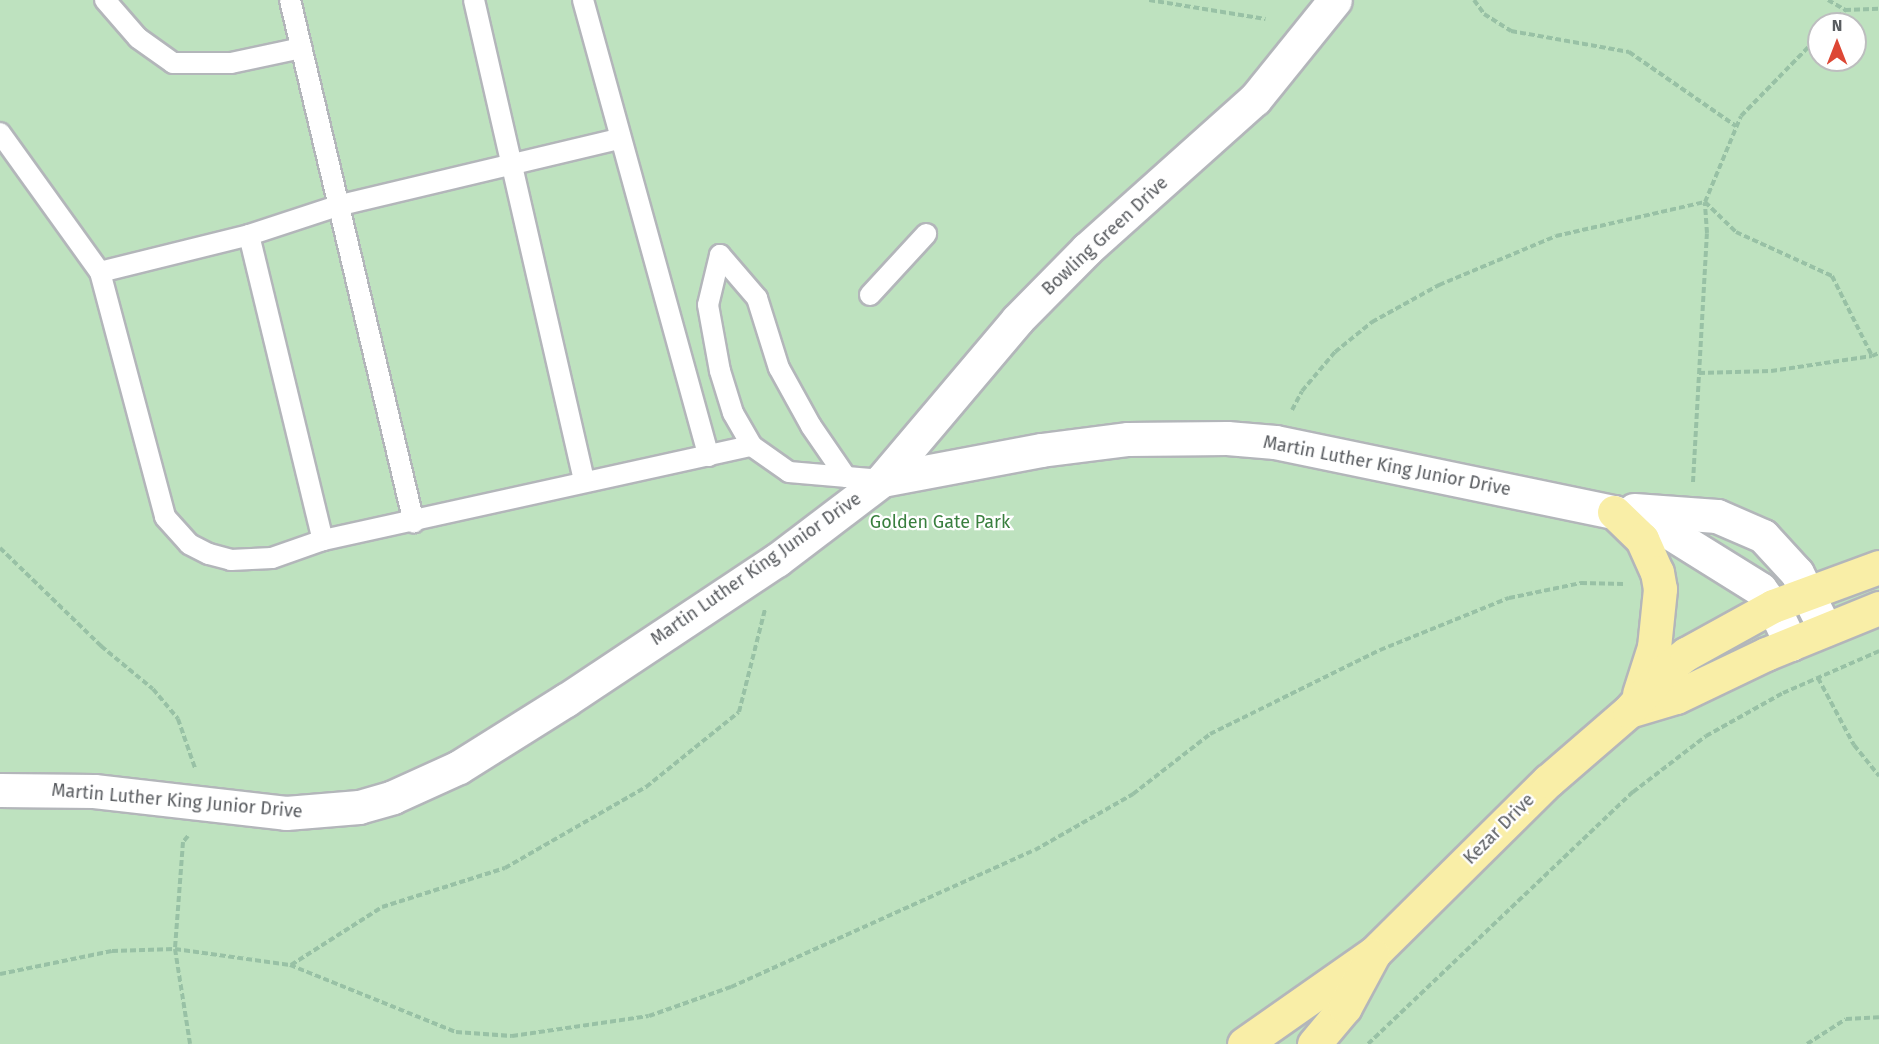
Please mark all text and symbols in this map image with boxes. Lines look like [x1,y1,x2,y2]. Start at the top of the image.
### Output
north arrow [1807,12,1867,72]
text: N [1832,16,1842,35]
street label: Bowling Green Drive [1038,172,1172,300]
street label: Martin Luther King Junior Drive [1261,431,1513,501]
street label: Martin Luther King Junior Drive [647,488,865,650]
park label: Golden Gate Park [870,511,1010,533]
street label: Martin Luther King Junior Drive [51,779,303,823]
street label: Kezar Drive [1459,789,1539,869]

